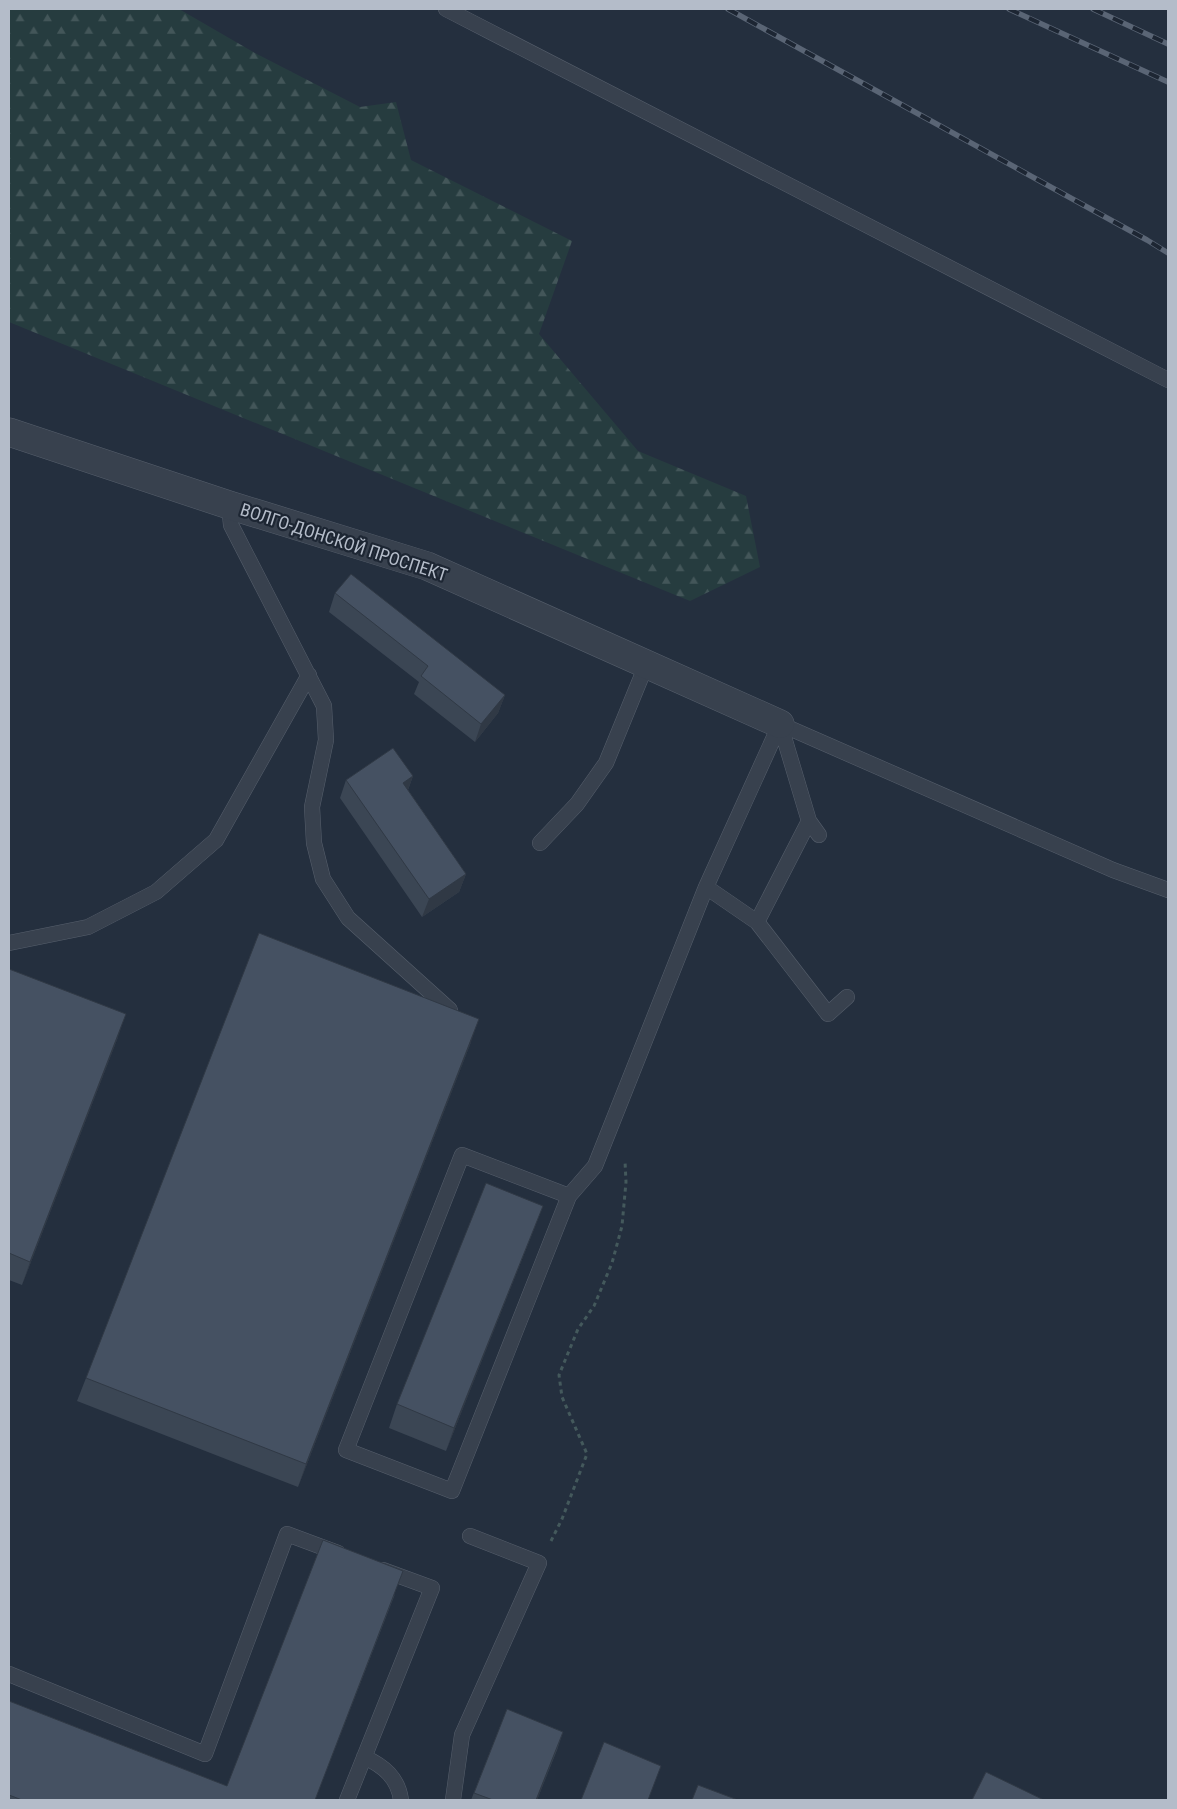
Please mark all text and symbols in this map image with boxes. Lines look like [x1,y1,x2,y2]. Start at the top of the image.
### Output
street label: ВОЛГО-ДОНСКОЙ ПРОСПЕКТ [238,499,450,585]

